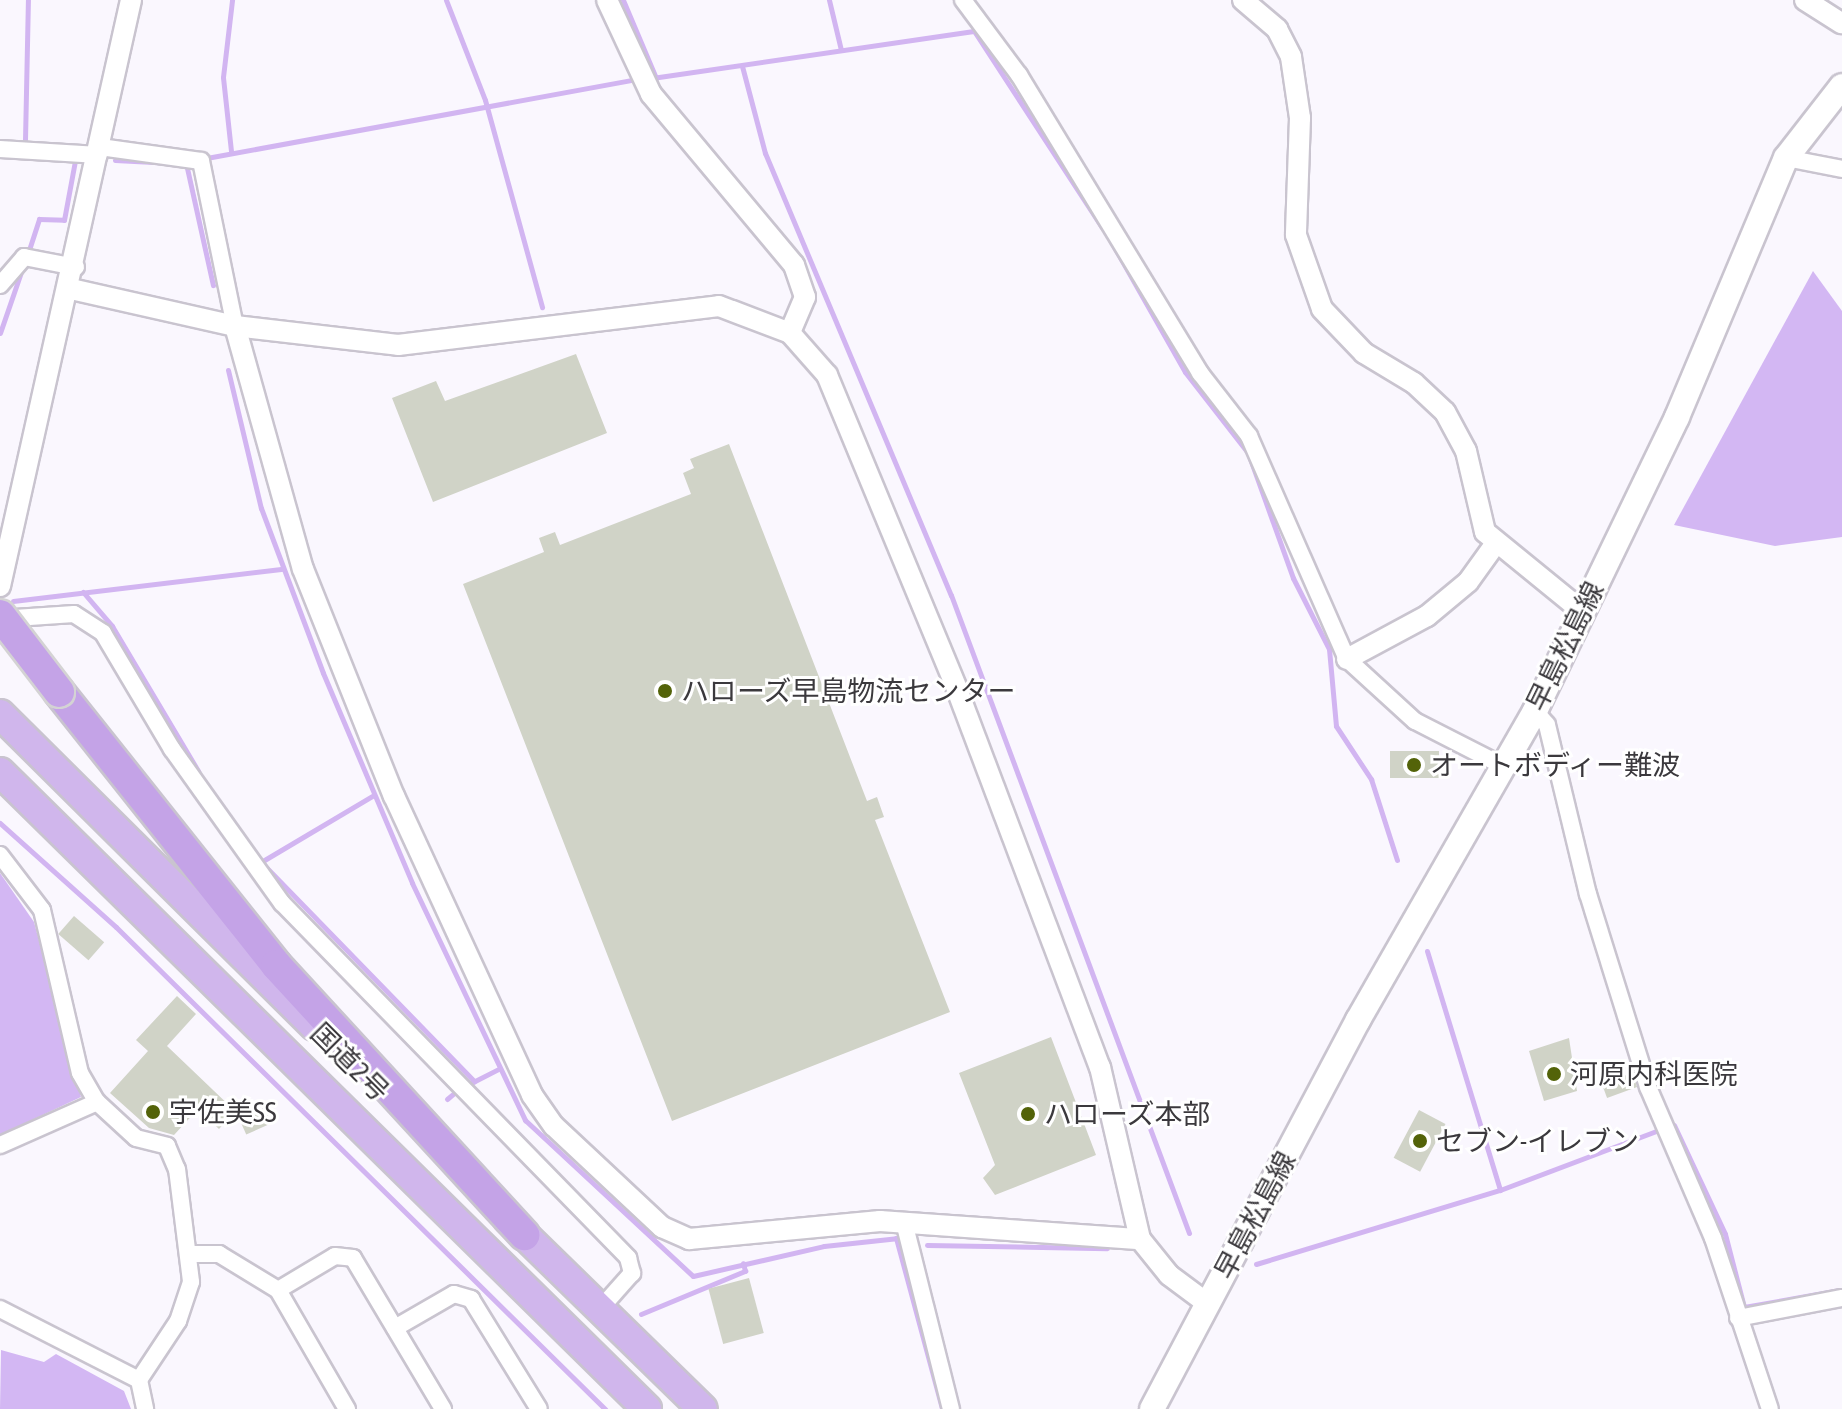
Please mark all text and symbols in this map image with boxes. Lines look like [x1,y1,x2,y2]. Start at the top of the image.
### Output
street label: 早島松島線 [1519,576,1611,716]
place label: ハローズ早島物流センター [681,674,1017,708]
marker: ハローズ早島物流センター [656,682,674,700]
place label: オートボディー難波 [1430,748,1682,782]
marker: オートボディー難波 [1405,756,1423,774]
street label: 国道2号 [304,1016,396,1108]
place label: 河原内科医院 [1570,1057,1738,1091]
marker: 河原内科医院 [1545,1065,1563,1083]
place label: 宇佐美SS [169,1095,277,1129]
place label: ハローズ本部 [1044,1097,1212,1131]
marker: 宇佐美SS [144,1103,162,1121]
marker: ハローズ本部 [1019,1105,1037,1123]
place label: セブン-イレブン [1436,1124,1639,1158]
marker: セブン-イレブン [1411,1132,1429,1150]
street label: 早島松島線 [1207,1145,1303,1285]

